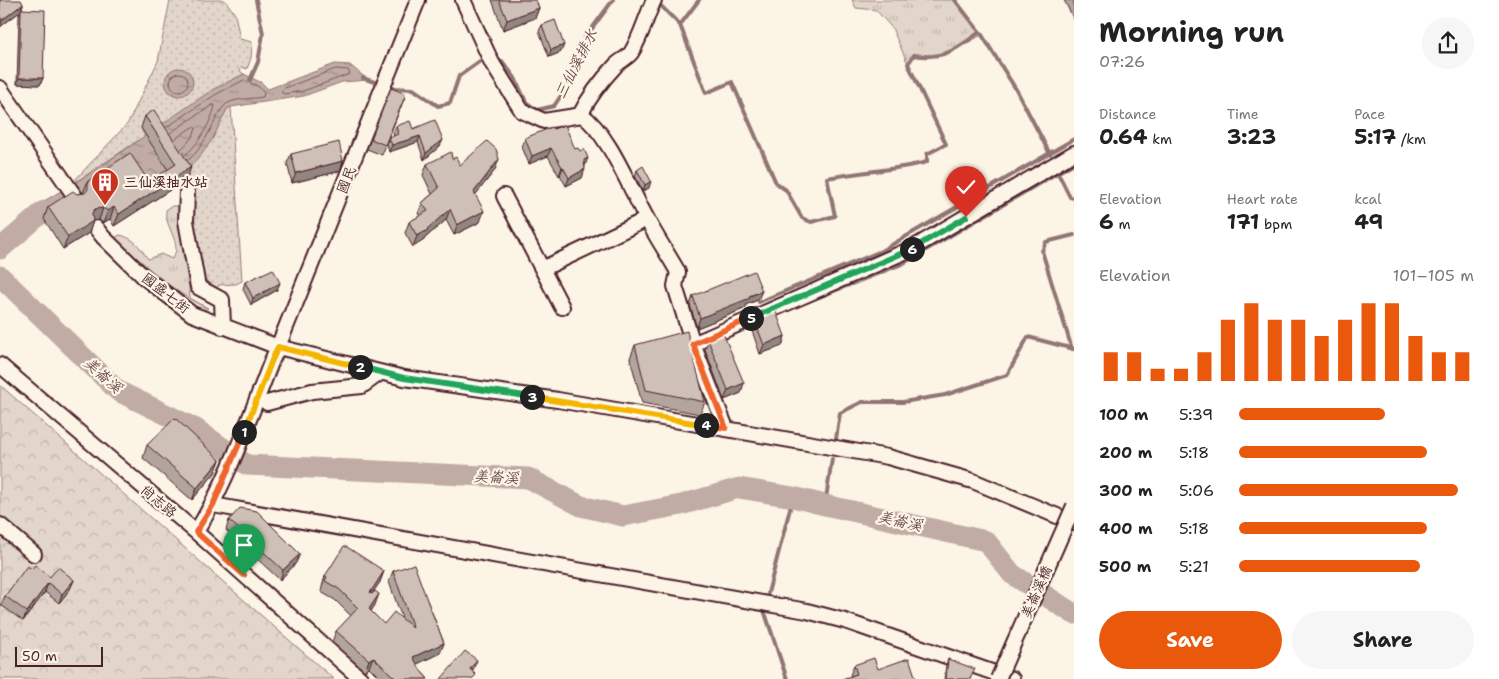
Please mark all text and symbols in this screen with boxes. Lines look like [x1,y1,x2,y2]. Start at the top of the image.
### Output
text: Morning run [1099,13,1284,51]
button: share [1422,17,1474,69]
water label: 三仙溪排水 [550,25,602,102]
text: 07:26 [1099,51,1145,72]
text: Distance [1099,105,1156,123]
text: Time [1227,105,1259,123]
text: Pace [1354,105,1385,123]
text: 0.64 [1099,123,1147,151]
text: 3:23 [1227,123,1276,151]
text: 5:17 [1354,123,1396,151]
text: km [1147,130,1172,148]
text: /km [1396,130,1426,148]
street label: 國民 [332,164,360,196]
pin [945,166,987,217]
building icon: 三仙溪抽水站 [90,167,120,206]
place label: 三仙溪抽水站 [124,173,208,191]
icon: check [952,173,980,201]
text: Elevation [1099,190,1162,208]
text: Heart rate [1227,190,1298,208]
text: kcal [1354,190,1382,208]
text: 6 [1099,208,1114,236]
text: 171 [1227,208,1259,236]
text: 49 [1354,208,1383,236]
text: m [1114,215,1131,233]
text: bpm [1259,215,1292,233]
pin: 6 [900,236,924,262]
text: 6 [908,240,917,258]
text: Elevation [1099,265,1171,286]
text: 101–105 m [1393,265,1474,286]
street label: 國盛七街 [138,269,194,317]
pin: 5 [738,306,764,330]
text: 5 [747,309,756,327]
water label: 美崙溪 [80,353,127,398]
pin: 2 [348,354,372,380]
text: 2 [356,358,365,376]
pin: 3 [520,384,544,410]
text: 3 [528,388,537,406]
text: 100 m [1099,404,1148,425]
text: 5:39 [1179,404,1213,425]
pin: 4 [694,412,718,438]
text: 4 [702,416,711,434]
pin: 1 [232,420,256,444]
text: 1 [241,423,248,441]
text: 200 m [1099,442,1152,463]
text: 5:18 [1179,442,1209,463]
water label: 美崙溪 [473,466,520,488]
street label: 尚志路 [137,480,181,522]
text: 300 m [1099,480,1153,501]
text: 5:06 [1179,480,1214,501]
water label: 美崙溪 [876,506,925,536]
text: 400 m [1099,518,1153,539]
text: 5:18 [1179,518,1209,539]
pin [223,524,265,575]
icon: arrive [230,531,258,559]
text: 500 m [1099,556,1151,577]
text: 5:21 [1179,556,1209,577]
street label: 美崙溪橋 [1016,563,1056,621]
button: Save [1099,611,1282,669]
button: Share [1292,611,1474,669]
scale bar [15,644,102,667]
text: 50 m [22,647,57,665]

